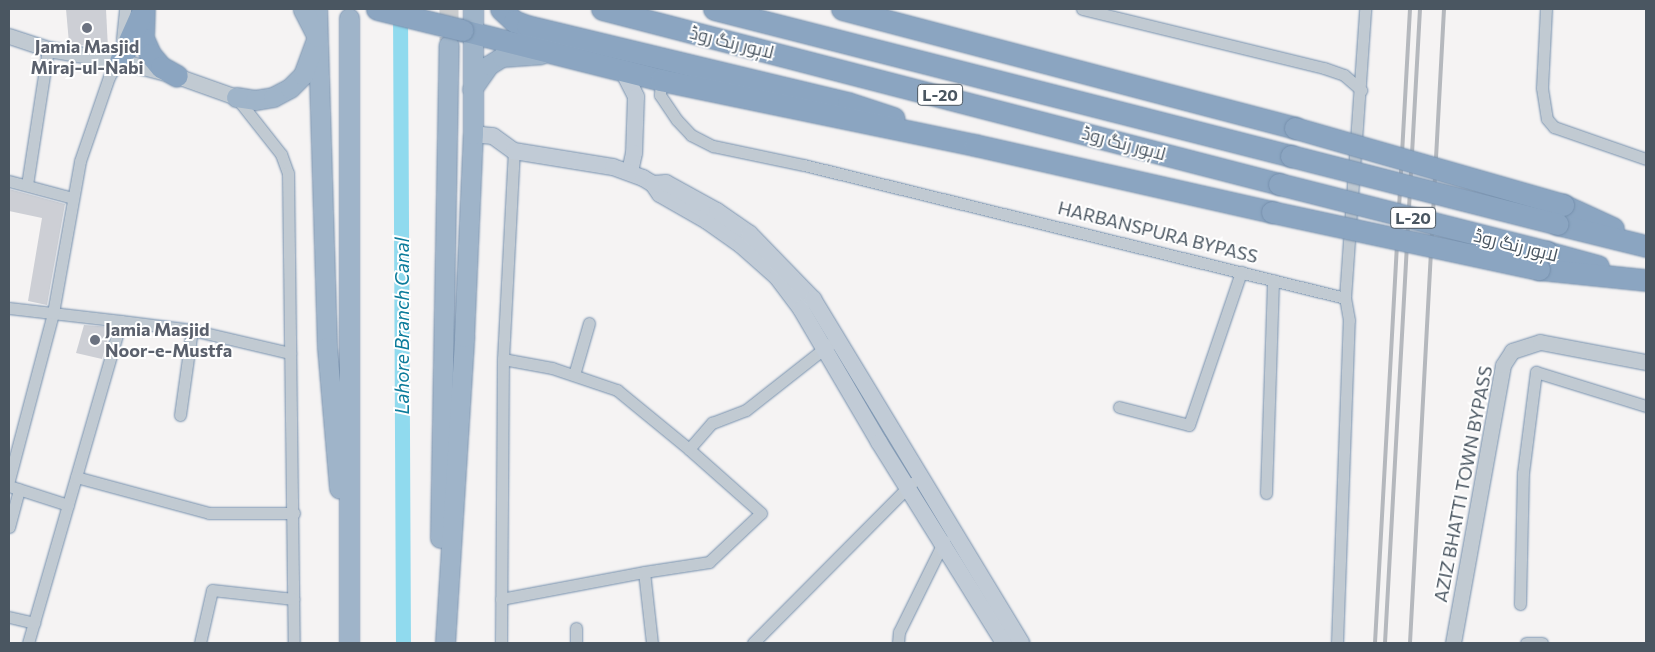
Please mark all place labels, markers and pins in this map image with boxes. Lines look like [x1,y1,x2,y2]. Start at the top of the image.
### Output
marker: Jamia Masjid Miraj-ul-Nabi [81,22,93,34]
place label: Jamia Masjid Miraj-ul-Nabi [30,36,144,78]
place label: Jamia Masjid Noor-e-Mustfa [105,319,232,362]
marker: Jamia Masjid Noor-e-Mustfa [89,334,101,346]

